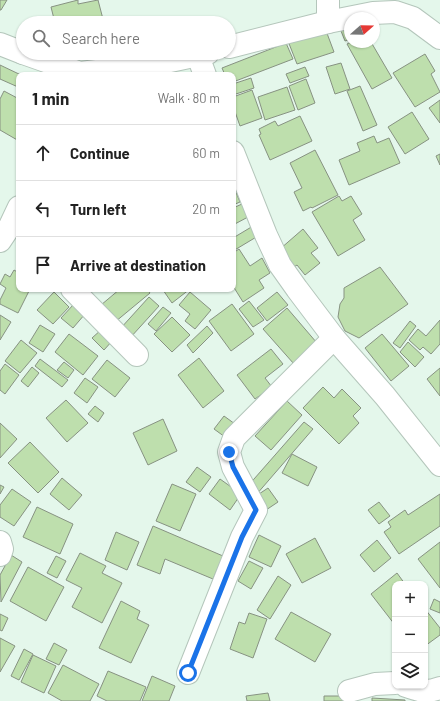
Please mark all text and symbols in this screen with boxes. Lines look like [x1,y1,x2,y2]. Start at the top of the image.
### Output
north arrow [344,12,380,48]
search box [16,16,236,60]
icon: search [30,27,52,49]
text: Search here [62,29,140,47]
text: 1 min [32,88,69,108]
text: Walk · 80 m [158,90,220,106]
icon: ahead [32,142,54,164]
text: Continue [70,144,130,162]
text: 60 m [193,145,220,161]
icon: left [32,198,54,220]
text: Turn left [70,200,126,218]
text: 20 m [192,201,220,217]
icon: arrive [32,254,54,276]
text: Arrive at destination [70,256,206,274]
route end [220,443,238,461]
map controls [392,581,428,689]
button: + [392,581,428,617]
button: − [392,617,428,653]
button: layers [392,653,428,689]
route start [179,664,197,682]

